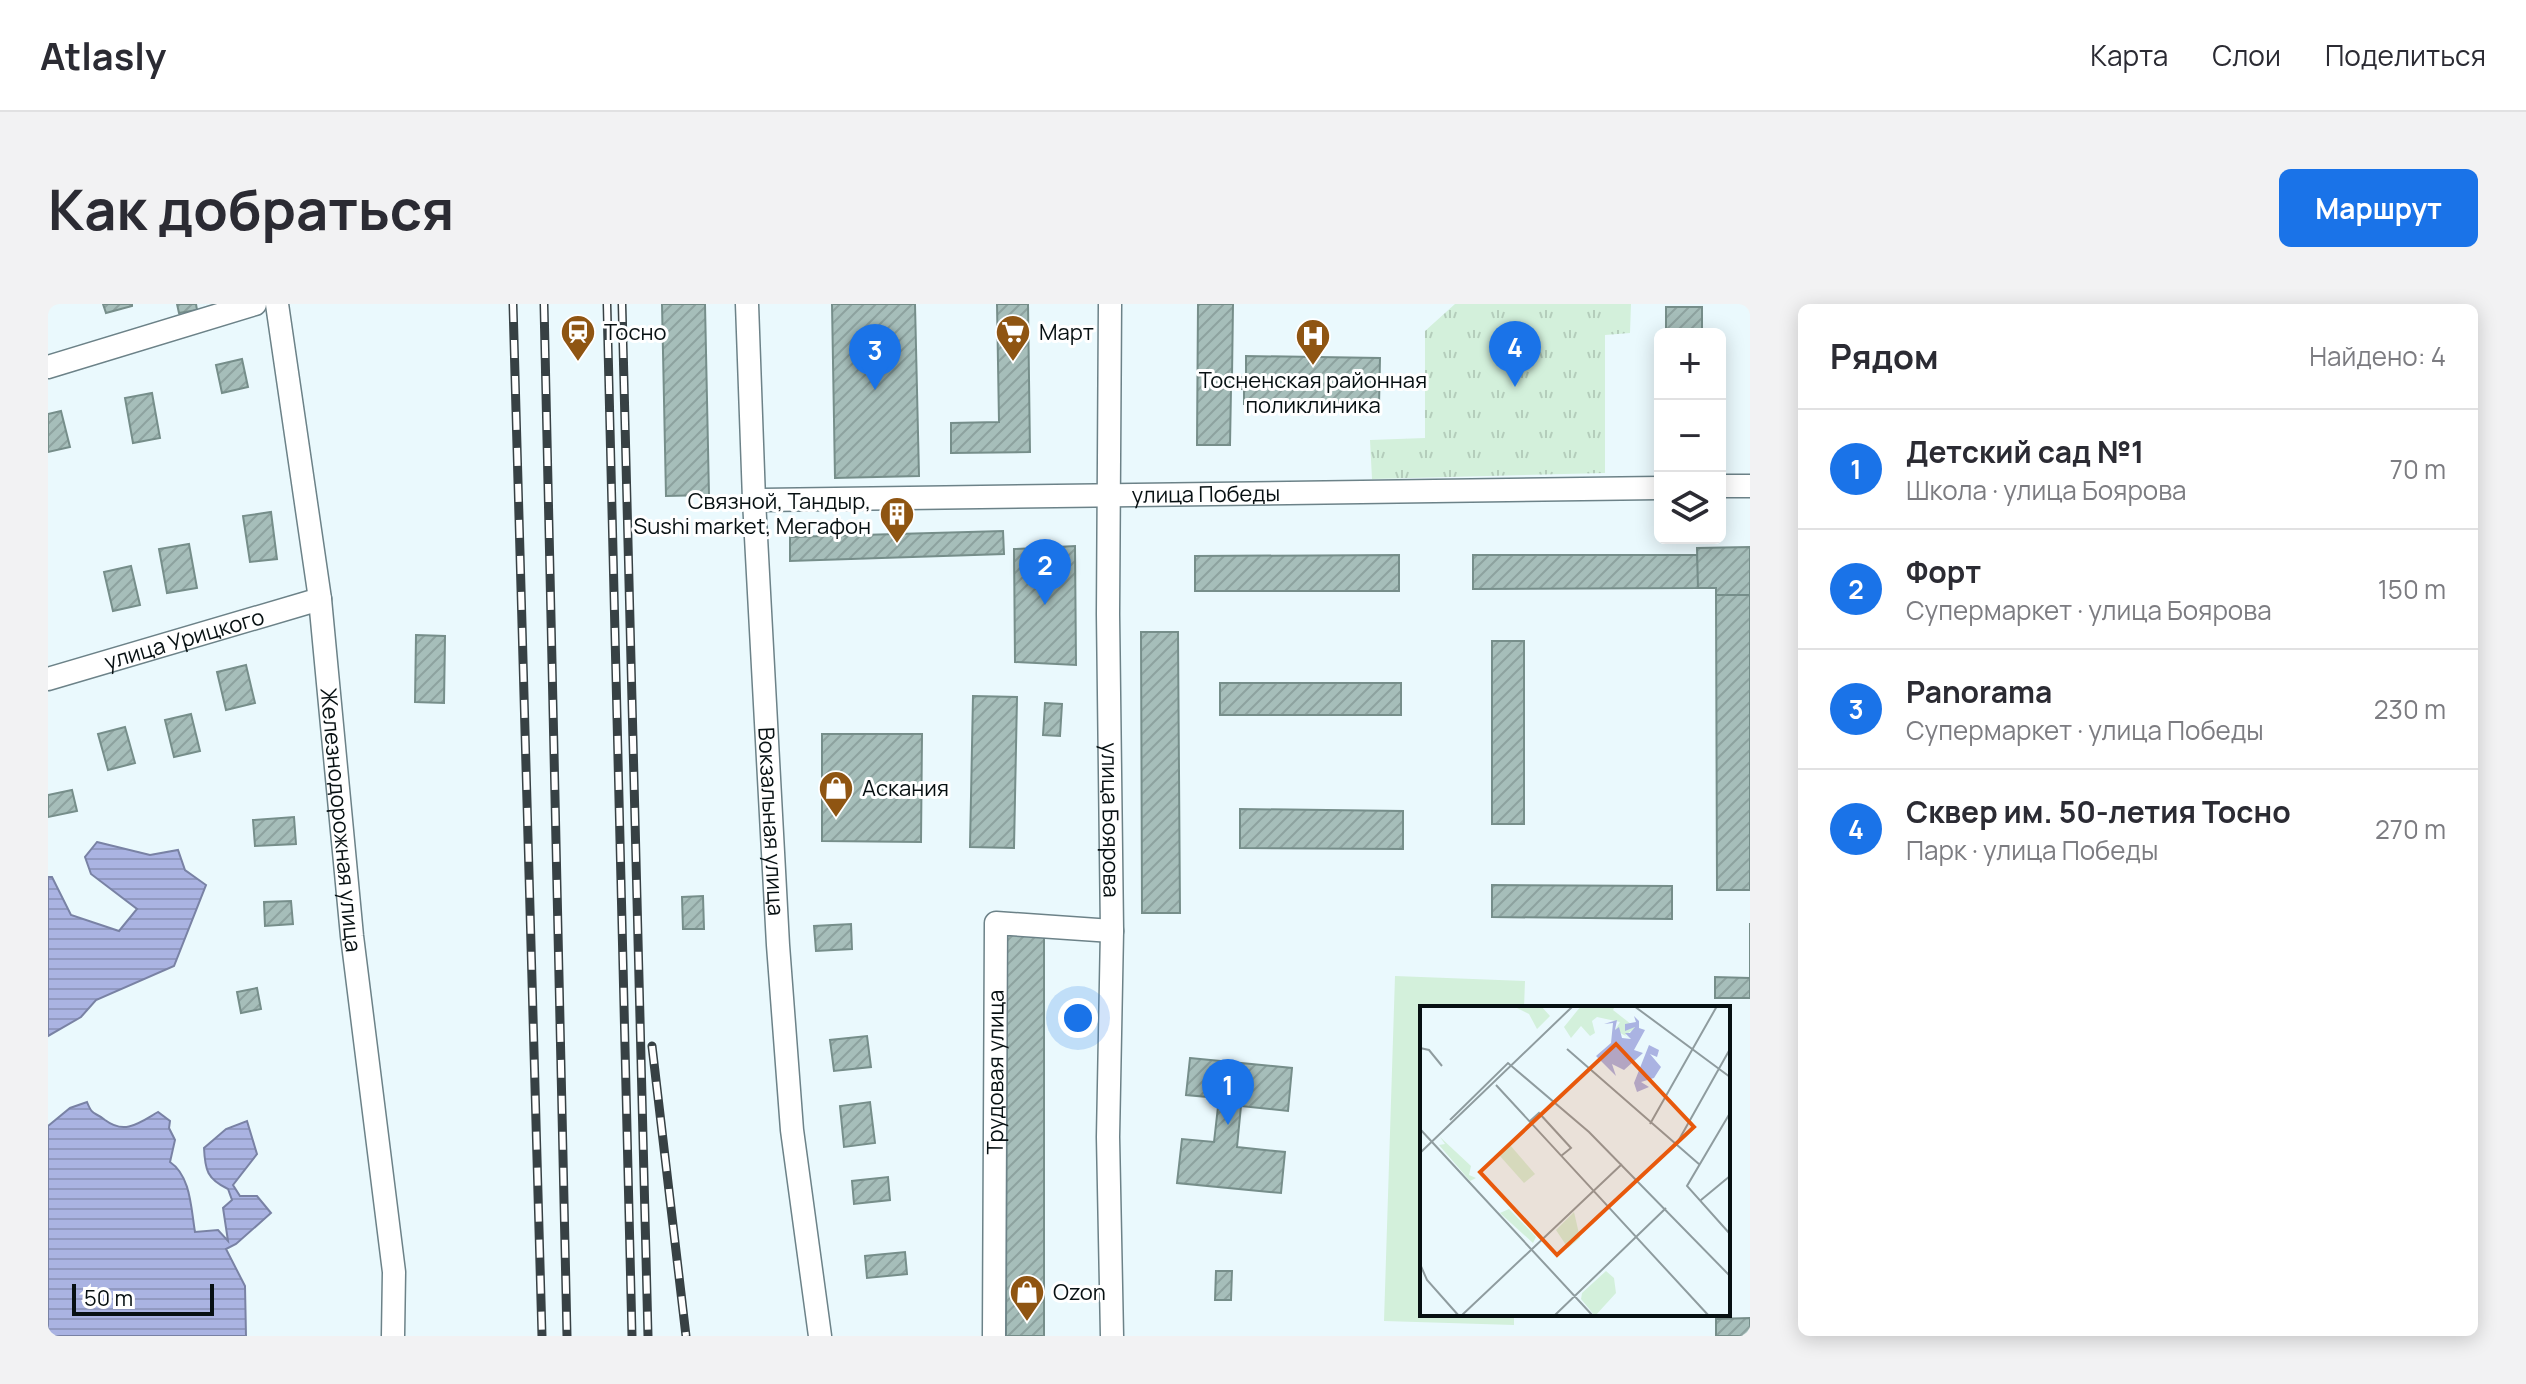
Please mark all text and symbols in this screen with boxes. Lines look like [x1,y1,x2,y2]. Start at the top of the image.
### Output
text: Atlasly [40,29,166,81]
text: Карта [2090,36,2168,74]
text: Слои [2212,36,2281,74]
text: Поделиться [2325,36,2486,74]
button: Маршрут [2279,169,2478,247]
text: Как добраться [48,170,454,247]
station icon: Тосно [559,313,597,363]
supermarket icon: Март [994,313,1032,363]
place label: Тосно [604,317,667,347]
place label: Март [1039,317,1094,347]
hospital icon: Тосненская районная поликлиника [1294,317,1332,367]
pin: 4 [1489,321,1541,387]
pin: 3 [849,324,901,390]
map controls [1654,328,1726,544]
button: + [1654,328,1726,400]
text: Рядом [1830,333,1939,379]
text: Найдено: 4 [2309,338,2446,374]
place label: Тосненская районная поликлиника [1199,365,1427,420]
button: − [1654,400,1726,472]
text: Детский сад №1 [1906,431,2144,472]
text: 1 [1850,451,1862,487]
text: 70 m [2390,451,2446,487]
button: layers [1654,472,1726,544]
text: Школа · улица Боярова [1906,472,2187,508]
street label: улица Победы [1132,478,1280,510]
place label: Связной, Тандыр, Sushi market, Мегафон [634,486,871,541]
building icon: Связной, Тандыр, Sushi market, Мегафон [878,495,916,545]
pin: 2 [1019,539,1071,605]
text: Форт [1906,551,1981,592]
text: 2 [1848,571,1864,607]
text: 150 m [2378,571,2446,607]
text: Супермаркет · улица Боярова [1906,592,2272,628]
street label: улица Урицкого [101,601,268,677]
text: Panorama [1906,671,2052,712]
street label: Железнодорожная улица [313,686,369,954]
text: 3 [1848,691,1864,727]
text: 230 m [2374,691,2446,727]
text: Супермаркет · улица Победы [1906,712,2264,748]
street label: Вокзальная улица [751,726,791,917]
street label: улица Боярова [1095,742,1127,898]
shop icon: Аскания [817,769,855,819]
place label: Аскания [862,773,949,803]
text: Сквер им. 50-летия Тосно [1906,791,2291,832]
text: 4 [1848,811,1864,847]
text: 270 m [2375,811,2446,847]
text: Парк · улица Победы [1906,832,2158,868]
street label: Трудовая улица [980,990,1011,1154]
your location [1058,998,1098,1038]
inset map [1420,1006,1730,1316]
pin: 1 [1202,1059,1254,1125]
shop icon: Ozon [1008,1273,1046,1323]
place label: Ozon [1053,1277,1106,1307]
scale bar [72,1280,214,1316]
text: 50 m [84,1283,133,1313]

